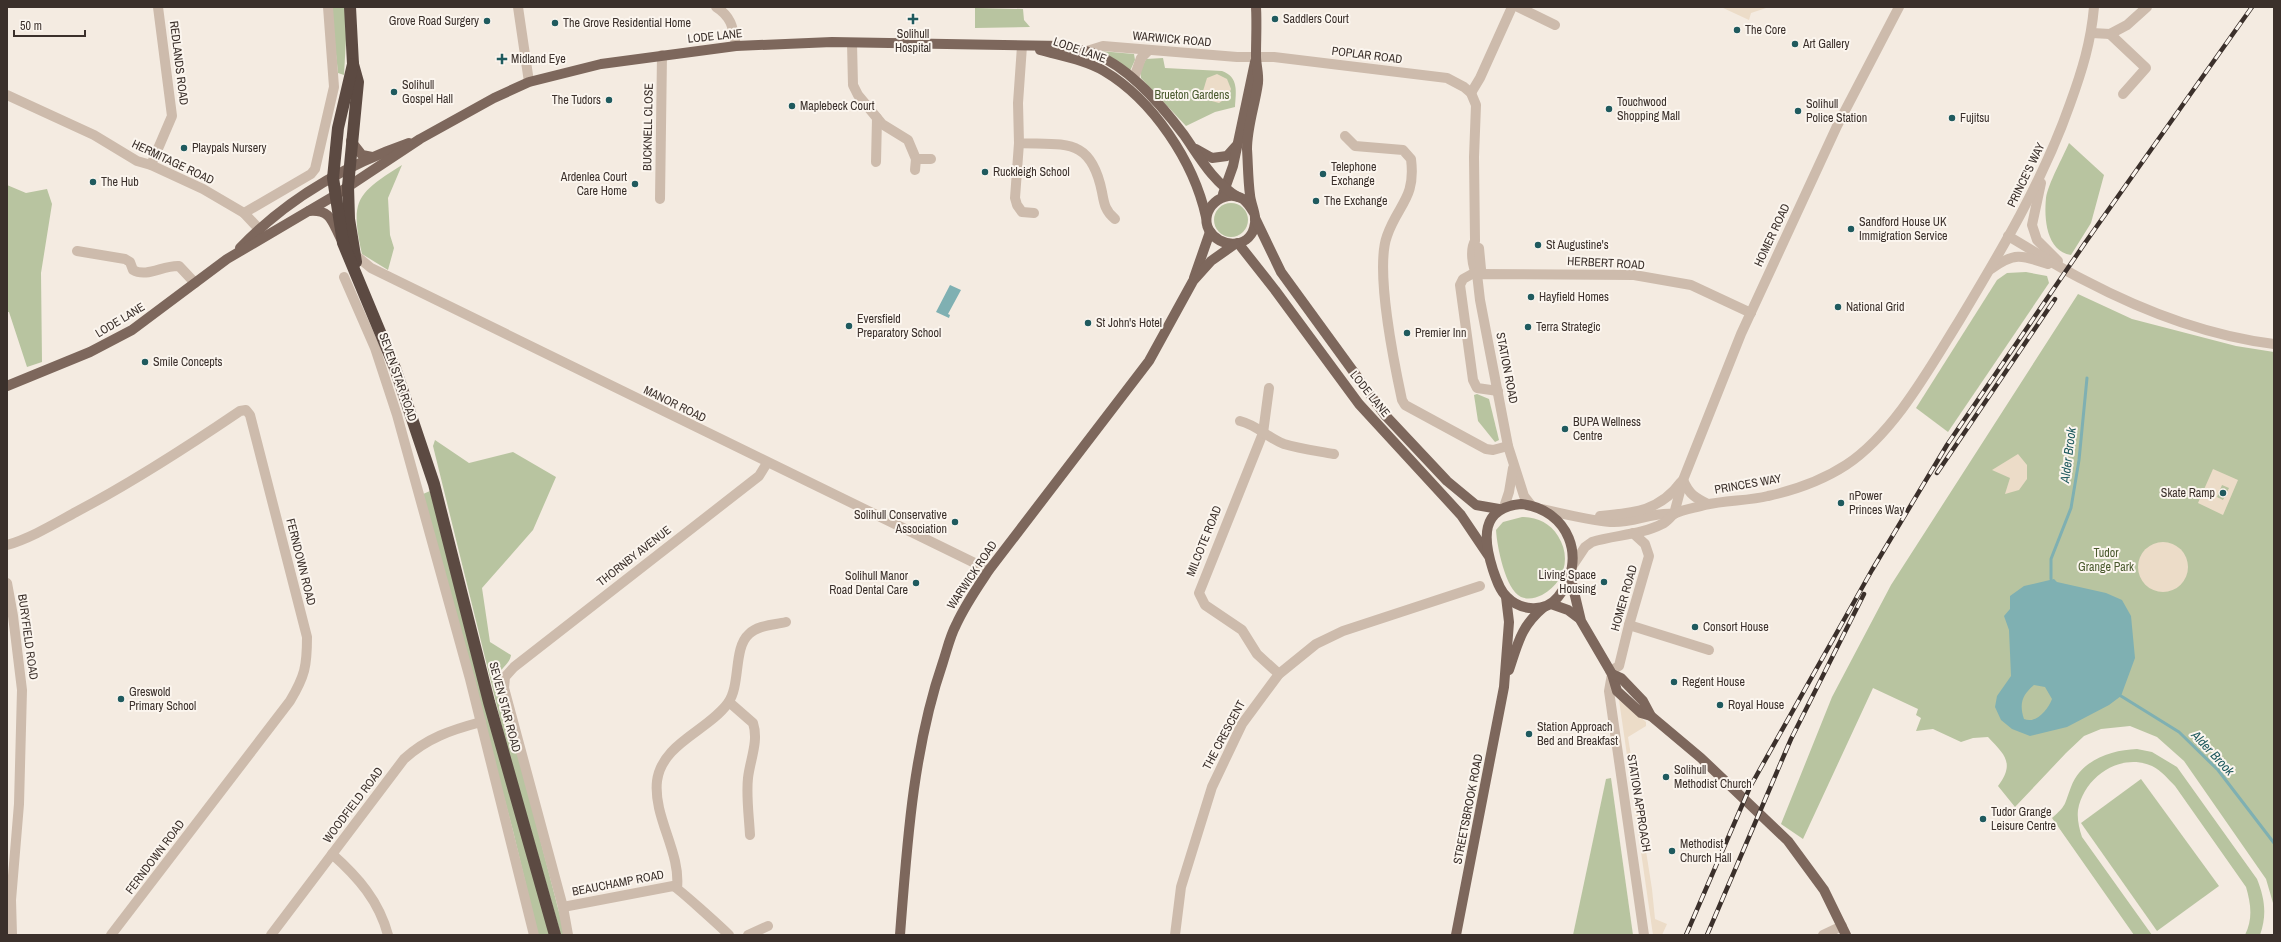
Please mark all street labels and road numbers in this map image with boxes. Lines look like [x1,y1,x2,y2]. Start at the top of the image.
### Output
street label: REDLANDS ROAD [166,20,192,106]
street label: LODE LANE [687,25,743,47]
street label: WARWICK ROAD [1132,28,1212,50]
street label: LODE LANE [1051,33,1109,67]
street label: POPLAR ROAD [1331,43,1403,67]
street label: BUCKNELL CLOSE [639,83,657,171]
street label: HERMITAGE ROAD [129,136,217,188]
street label: PRINCE'S WAY [2004,140,2049,210]
street label: HOMER ROAD [1750,201,1794,269]
street label: HERBERT ROAD [1567,253,1645,273]
street label: LODE LANE [92,299,148,341]
street label: SEVEN STAR ROAD [375,331,421,423]
street label: STATION ROAD [1492,331,1522,405]
street label: LODE LANE [1346,367,1394,421]
street label: MANOR ROAD [641,382,709,426]
street label: PRINCES WAY [1713,470,1783,498]
street label: MILCOTE ROAD [1183,503,1225,579]
street label: FERNDOWN ROAD [282,517,320,607]
street label: THORNBY AVENUE [594,522,674,590]
street label: WARWICK ROAD [943,538,1001,612]
street label: HOMER ROAD [1607,563,1641,633]
street label: BURYFIELD ROAD [14,593,42,681]
street label: SEVEN STAR ROAD [485,660,525,754]
street label: THE CRESCENT [1199,697,1249,773]
street label: STREETSBROOK ROAD [1449,752,1487,866]
street label: STATION APPROACH [1623,753,1655,853]
street label: WOODFIELD ROAD [319,764,387,846]
street label: FERNDOWN ROAD [122,817,188,897]
street label: BEAUCHAMP ROAD [571,866,665,900]

